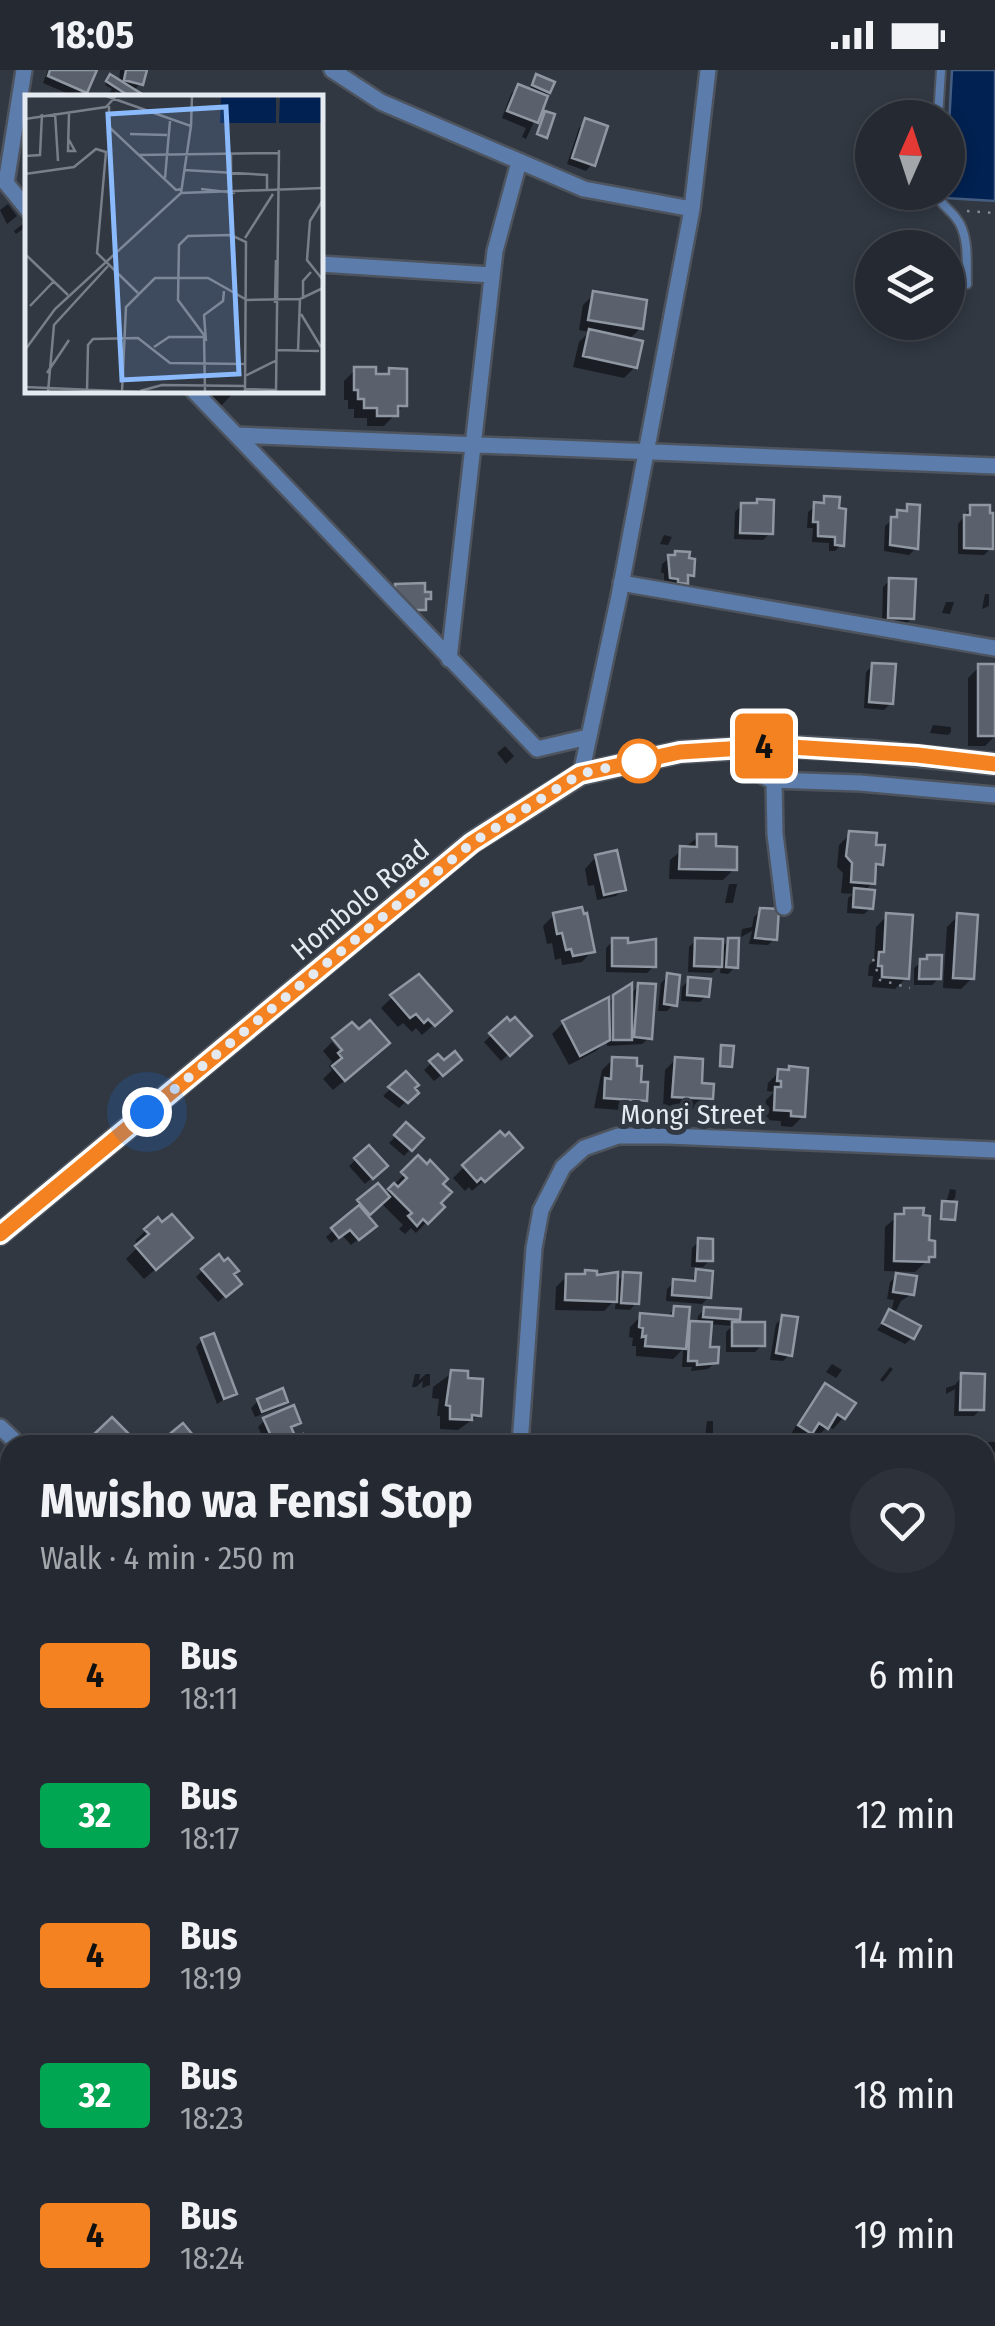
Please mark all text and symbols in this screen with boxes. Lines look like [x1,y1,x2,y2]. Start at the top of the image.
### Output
text: 18:05 [50,12,134,58]
inset map [25,95,322,392]
north arrow [855,100,965,210]
map controls [855,100,965,340]
button: layers [855,230,965,340]
line badge: 4 [732,714,796,778]
text: 4 [755,725,773,767]
unlabelled marker [618,740,660,782]
street label: Hombolo Road [284,833,436,967]
your location [122,1087,172,1137]
street label: Mongi Street [620,1098,766,1131]
button: heart [850,1468,955,1573]
text: Mwisho wa Fensi Stop [40,1472,473,1530]
text: Walk · 4 min · 250 m [40,1539,296,1577]
text: Bus [180,1633,238,1679]
text: 6 min [868,1652,955,1698]
text: 4 [86,1654,104,1696]
text: 18:11 [180,1679,238,1717]
text: Bus [180,1773,238,1819]
text: 12 min [856,1792,955,1838]
text: 32 [79,1794,111,1836]
text: 18:17 [180,1819,239,1857]
text: Bus [180,1913,238,1959]
text: 14 min [854,1932,955,1978]
text: 4 [86,1934,104,1976]
text: 18:19 [180,1959,242,1997]
text: Bus [180,2053,238,2099]
text: 18 min [853,2072,955,2118]
text: 32 [79,2074,111,2116]
text: 18:23 [180,2099,244,2137]
text: Bus [180,2193,238,2239]
text: 19 min [854,2212,955,2258]
text: 4 [86,2214,104,2256]
text: 18:24 [180,2239,244,2277]

